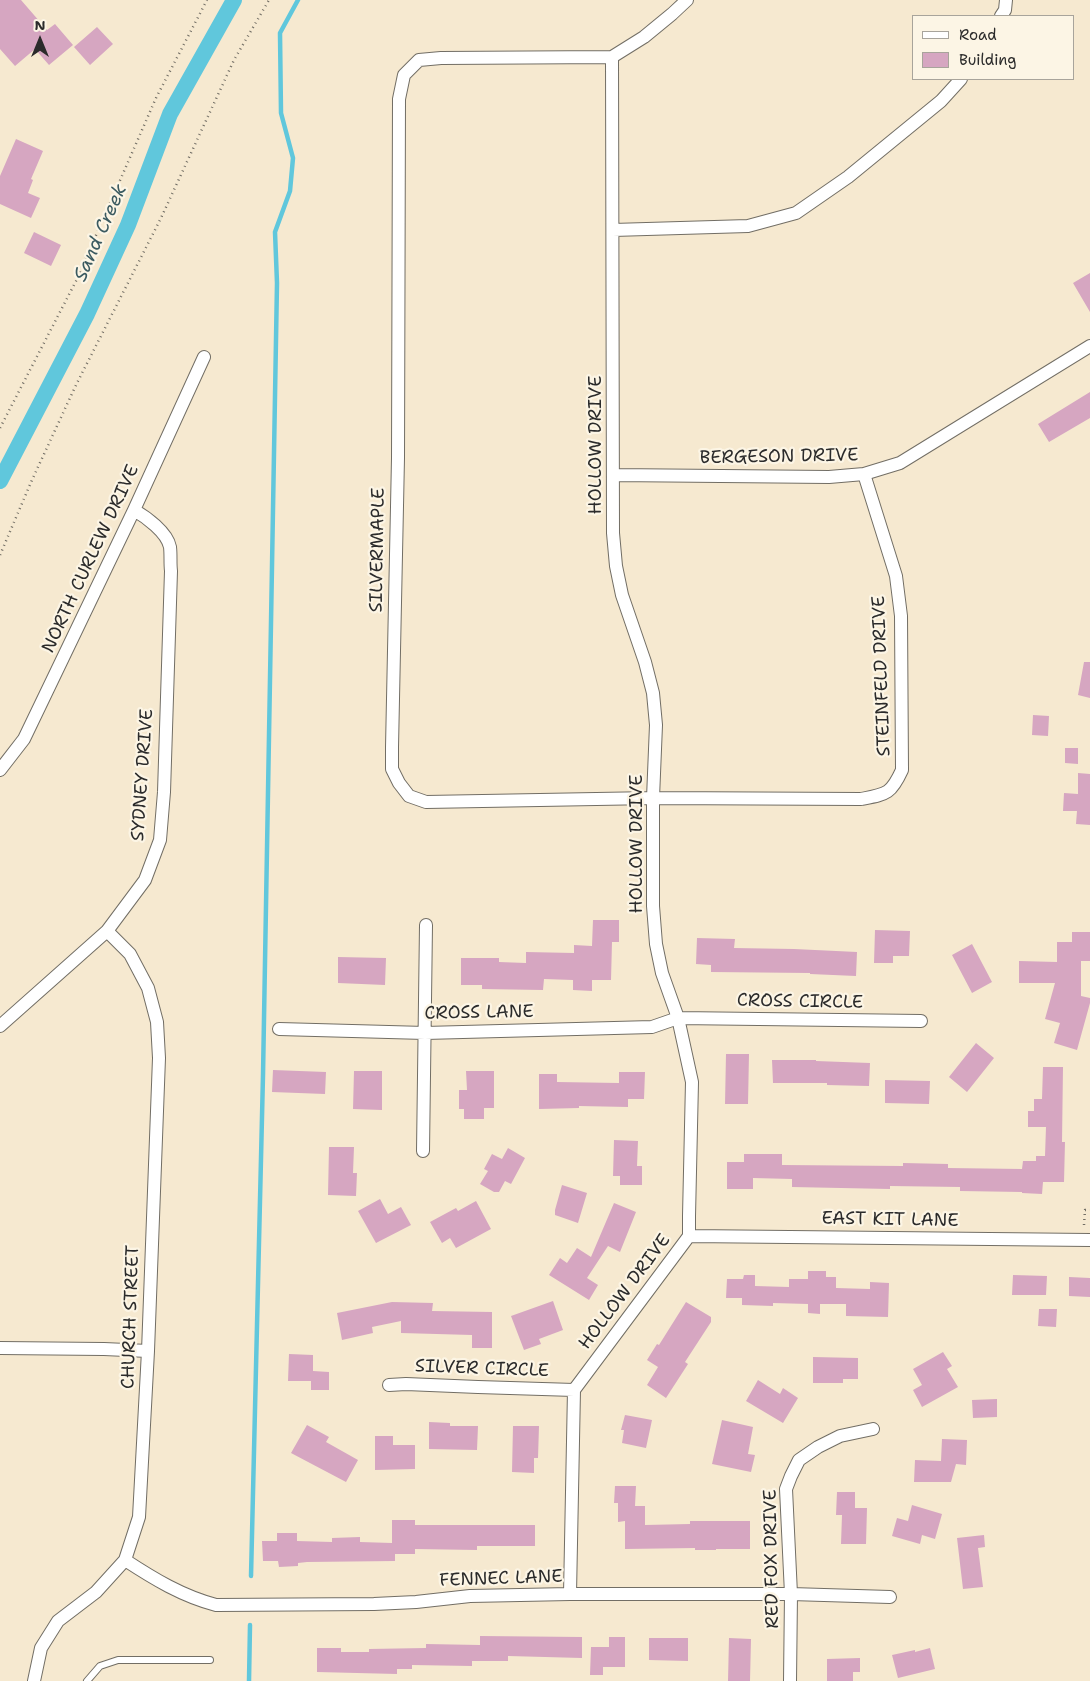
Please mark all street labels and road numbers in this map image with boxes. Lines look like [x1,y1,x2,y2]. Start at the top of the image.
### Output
street label: HOLLOW DRIVE [585,376,607,514]
street label: BERGESON DRIVE [699,445,859,469]
street label: NORTH CURLEW DRIVE [38,461,144,657]
street label: SILVERMAPLE [366,487,390,613]
street label: STEINFELD DRIVE [868,595,896,757]
street label: SYDNEY DRIVE [128,708,158,842]
street label: HOLLOW DRIVE [626,775,648,913]
street label: CROSS CIRCLE [737,990,863,1014]
street label: CROSS LANE [424,1001,534,1025]
street label: EAST KIT LANE [821,1208,959,1232]
street label: HOLLOW DRIVE [575,1230,675,1354]
street label: CHURCH STREET [118,1245,144,1389]
street label: SILVER CIRCLE [415,1356,549,1382]
street label: RED FOX DRIVE [760,1489,784,1629]
street label: FENNEC LANE [439,1566,563,1592]

